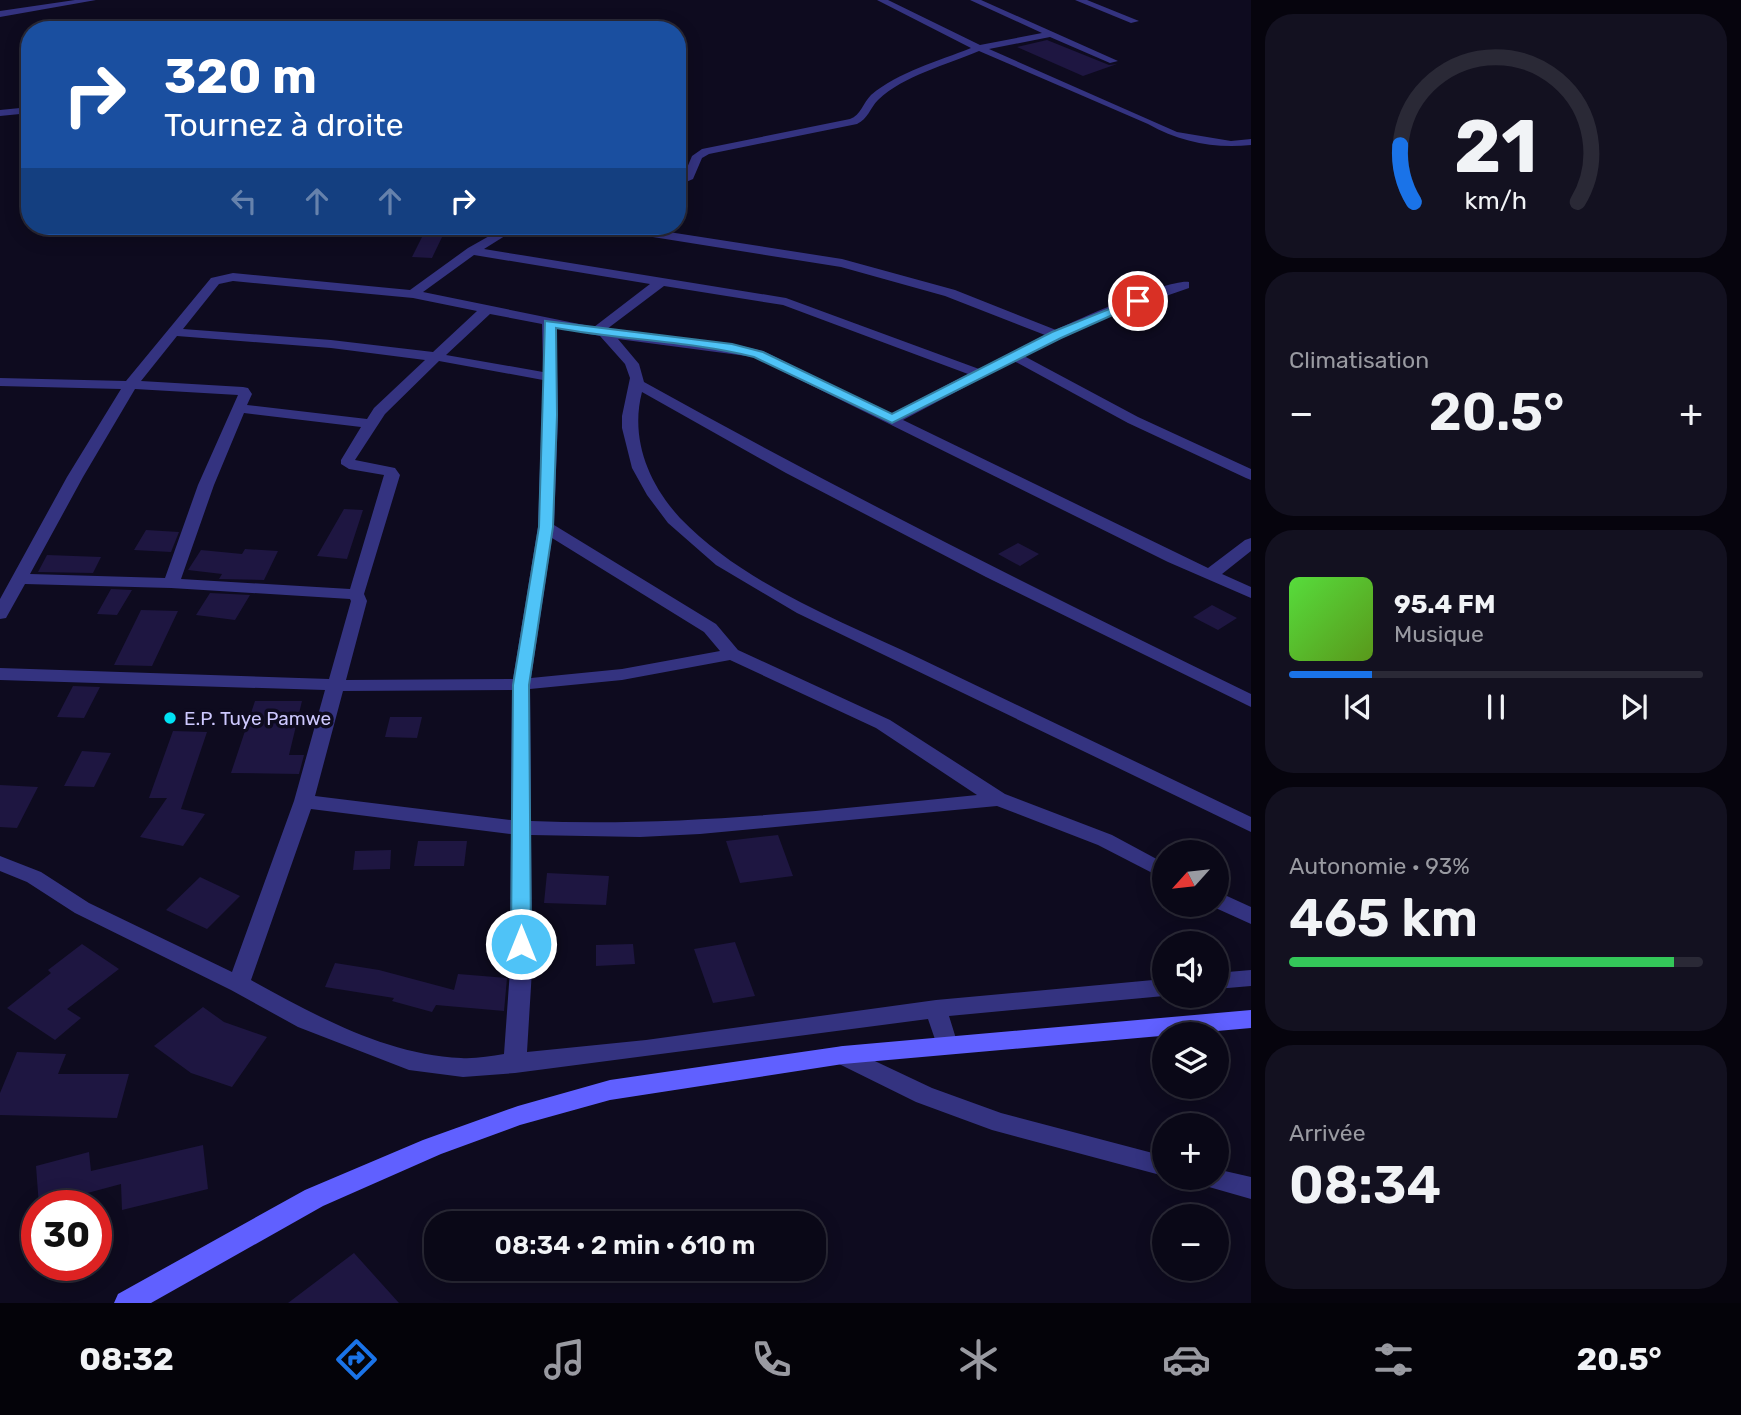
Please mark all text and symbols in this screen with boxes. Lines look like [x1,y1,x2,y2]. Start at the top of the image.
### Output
text: 320 m [164,47,317,105]
icon: right [49,49,140,140]
text: 21 [1454,104,1538,190]
text: Tournez à droite [164,106,404,144]
icon: left [225,182,263,220]
icon: ahead [298,182,336,220]
icon: ahead [371,182,409,220]
icon: right [444,182,482,220]
text: km/h [1465,186,1527,215]
pin [1108,271,1168,331]
icon: arrive [1119,282,1157,320]
text: Climatisation [1289,346,1429,374]
text: 20.5° [1429,381,1564,443]
text: − [1289,390,1314,436]
text: + [1679,390,1703,436]
text: 95.4 FM [1394,589,1495,620]
text: Musique [1394,620,1484,648]
icon: previous [1339,688,1377,726]
icon: pause [1477,688,1515,726]
icon: next [1615,688,1653,726]
place label: E.P. Tuye Pamwe [184,707,331,730]
marker: E.P. Tuye Pamwe [162,710,178,726]
north arrow [1152,840,1228,917]
map controls [1152,840,1229,1281]
text: Autonomie · 93% [1289,852,1470,880]
text: 465 km [1289,887,1478,949]
position arrow [484,907,558,981]
button: sound [1152,931,1229,1008]
button: layers [1152,1022,1229,1099]
button: + [1152,1113,1229,1190]
text: Arrivée [1289,1119,1366,1147]
text: 08:34 [1289,1154,1441,1216]
speed limit sign: 30 [21,1190,112,1281]
button: − [1152,1204,1229,1281]
text: 08:34 · 2 min · 610 m [495,1230,755,1261]
icon: directions [332,1335,381,1384]
icon: music [540,1335,589,1384]
icon: phone [747,1335,796,1384]
icon: climate [954,1335,1003,1384]
icon: car [1162,1335,1211,1384]
icon: filters [1369,1335,1418,1384]
text: 08:32 [79,1340,174,1378]
text: 20.5° [1576,1340,1662,1378]

